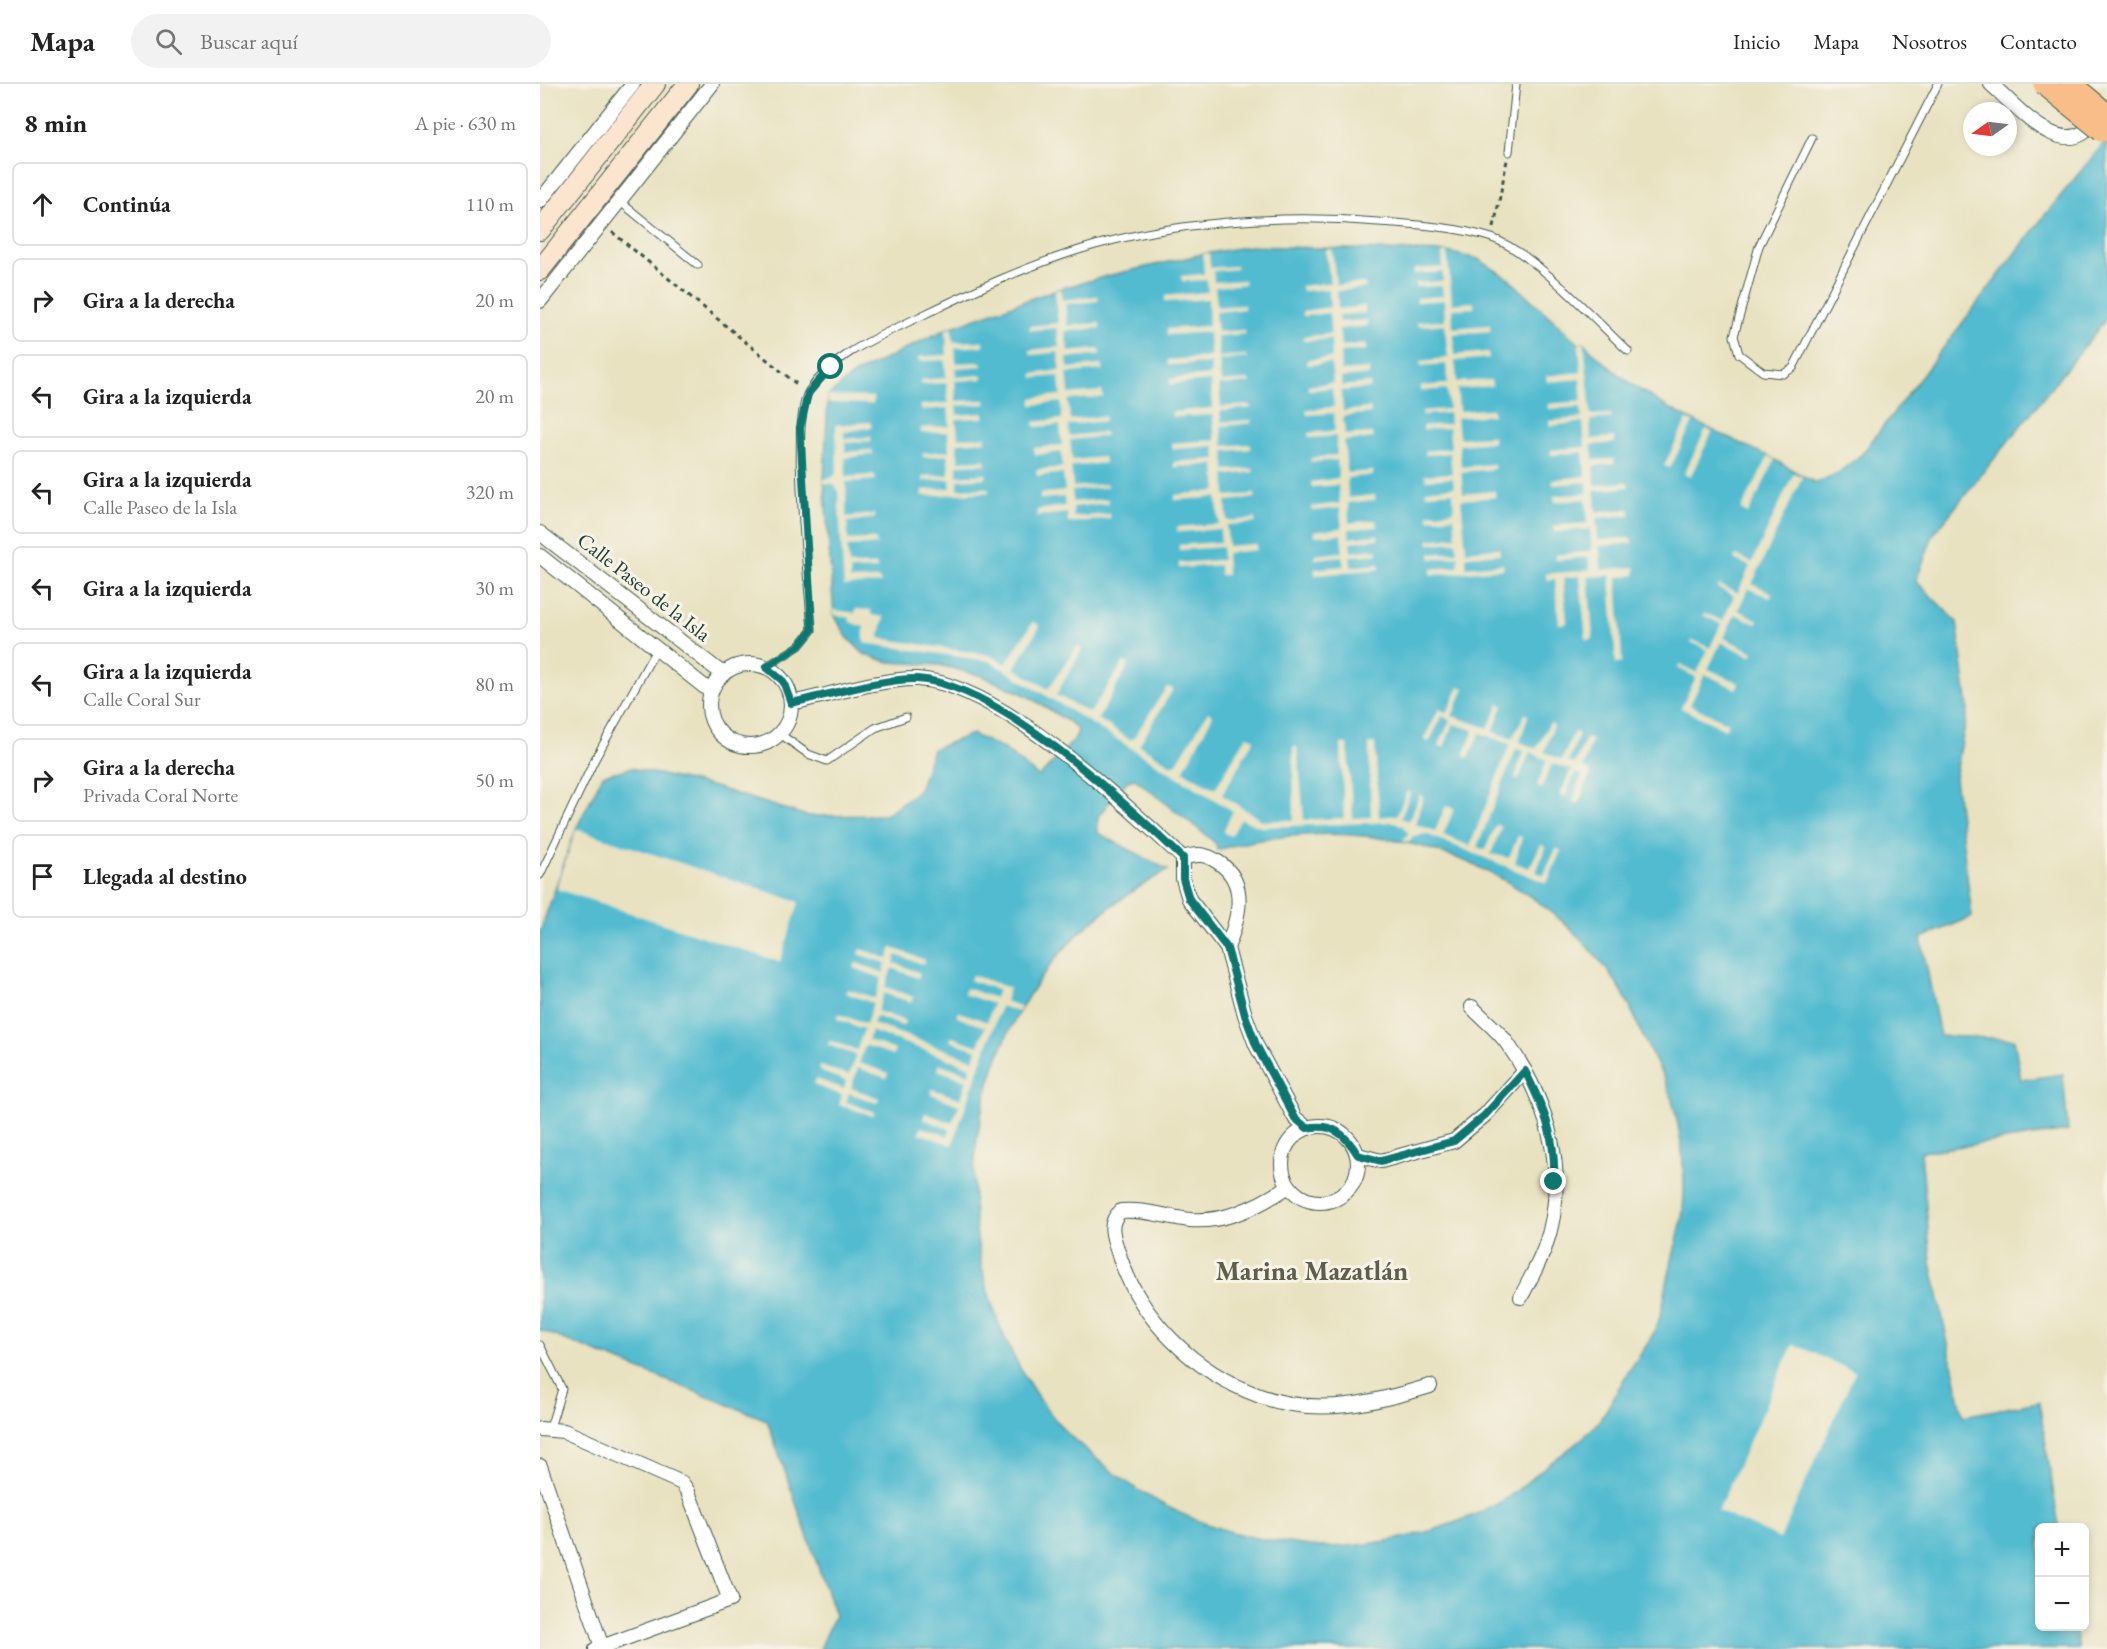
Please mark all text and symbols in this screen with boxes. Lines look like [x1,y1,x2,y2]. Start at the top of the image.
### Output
search box [131,14,551,68]
text: Mapa [30,23,95,59]
icon: search [152,25,185,58]
text: Buscar aquí [200,27,298,56]
text: Inicio [1733,28,1780,55]
text: Mapa [1813,28,1859,55]
text: Nosotros [1892,28,1967,55]
text: Contacto [2000,28,2077,55]
north arrow [1963,102,2017,156]
text: 8 min [24,106,87,140]
text: A pie · 630 m [415,110,516,136]
icon: ahead [26,188,59,221]
text: Continúa [83,190,171,219]
text: 110 m [466,191,514,217]
icon: right [26,284,59,317]
text: Gira a la derecha [83,286,235,315]
text: 20 m [475,287,514,313]
route start [817,353,843,379]
icon: left [26,380,59,413]
text: Gira a la izquierda [83,382,252,411]
text: 20 m [475,383,514,409]
text: Gira a la izquierda [83,465,252,494]
icon: left [26,476,59,509]
text: 320 m [466,479,514,505]
text: Calle Paseo de la Isla [83,494,237,520]
street label: Calle Paseo de la Isla [572,526,717,647]
icon: left [26,572,59,605]
text: Gira a la izquierda [83,574,252,603]
text: 30 m [475,575,514,601]
text: Gira a la izquierda [83,657,252,686]
icon: left [26,668,59,701]
text: 80 m [475,671,514,697]
text: Calle Coral Sur [83,686,201,712]
text: Gira a la derecha [83,753,235,782]
icon: right [26,764,59,797]
text: 50 m [475,767,514,793]
text: Privada Coral Norte [83,782,238,808]
icon: arrive [26,860,59,893]
text: Llegada al destino [83,862,247,891]
route end [1540,1168,1566,1194]
district label: Marina Mazatlán [1216,1253,1408,1288]
map controls [2035,1523,2089,1631]
button: + [2035,1523,2089,1577]
button: − [2035,1577,2089,1631]

